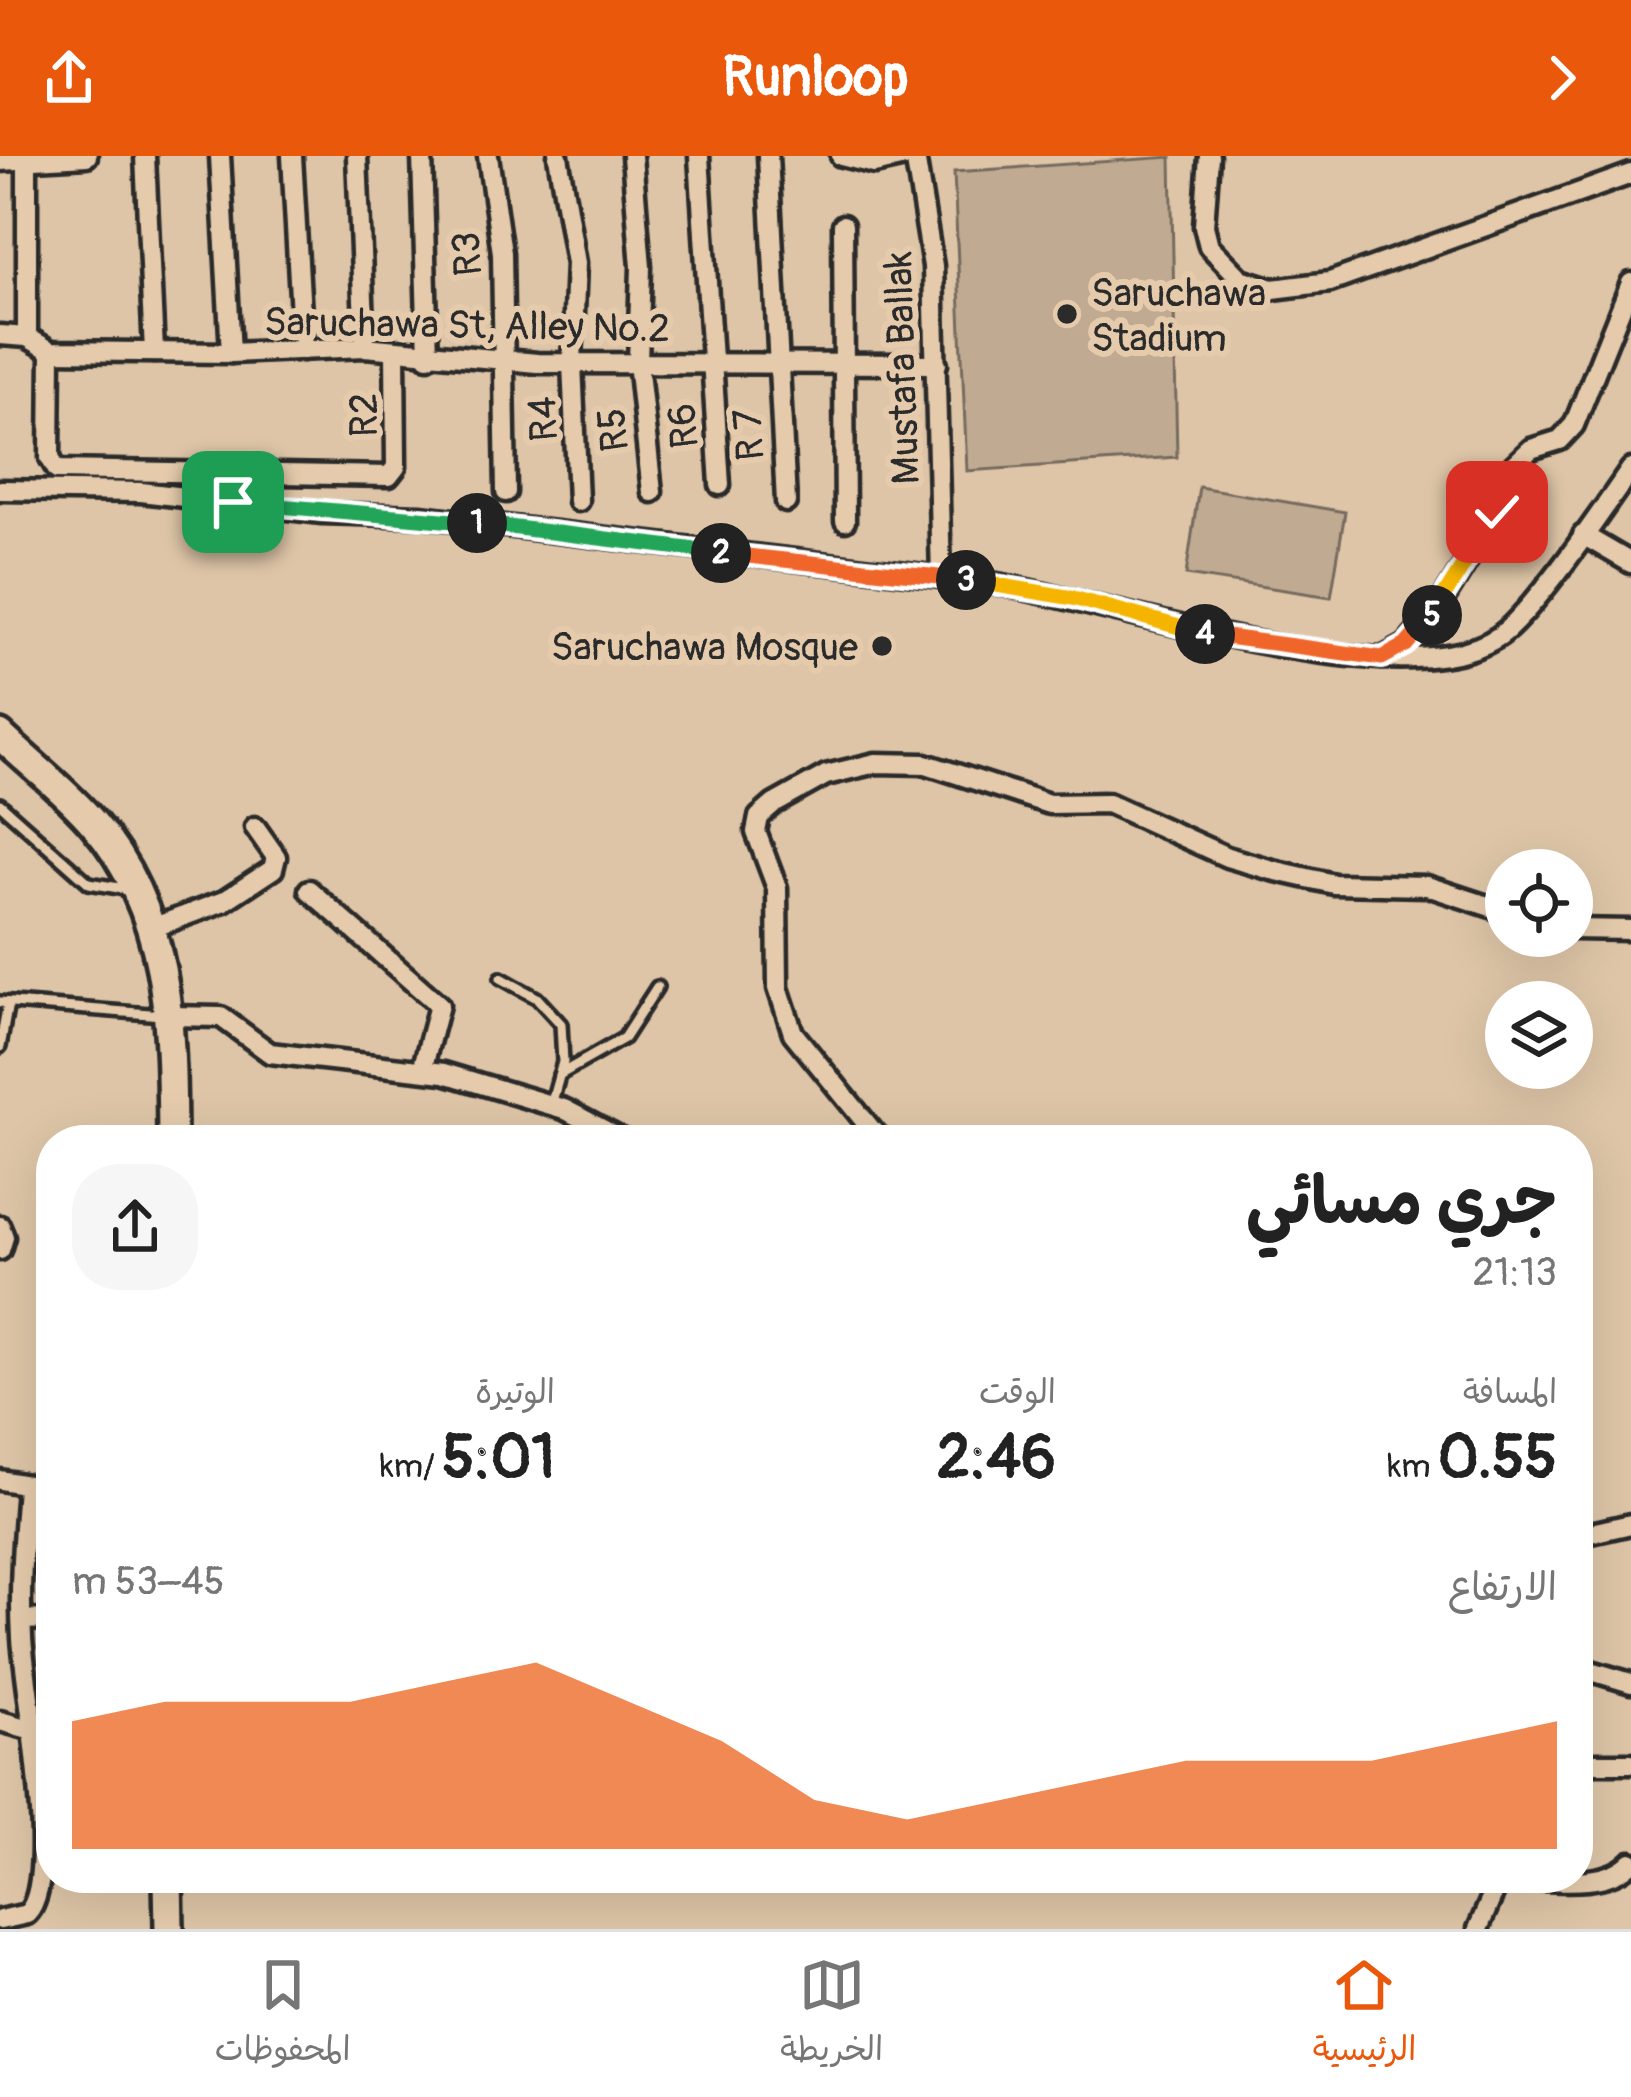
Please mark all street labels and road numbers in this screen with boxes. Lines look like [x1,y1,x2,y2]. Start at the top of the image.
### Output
street label: R3 [442,230,493,278]
street label: Mustafa Ballak [874,251,931,485]
street label: Saruchawa St, Alley No.2 [263,297,671,354]
street label: R2 [340,393,389,437]
street label: R4 [518,395,569,443]
street label: R6 [657,401,710,451]
street label: R5 [587,406,640,454]
street label: R 7 [723,407,776,462]

